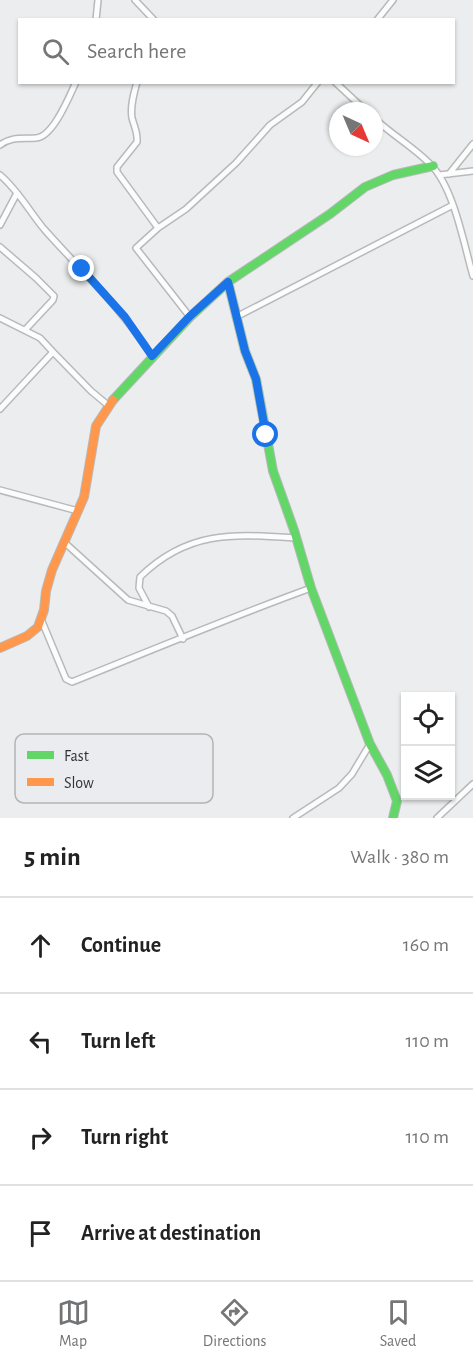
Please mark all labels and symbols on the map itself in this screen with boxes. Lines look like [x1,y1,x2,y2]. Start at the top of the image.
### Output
north arrow [329,102,383,156]
route end [68,255,94,281]
route start [252,421,278,447]
legend [15,734,213,803]
text: Fast [64,748,89,764]
text: Slow [64,775,94,791]

